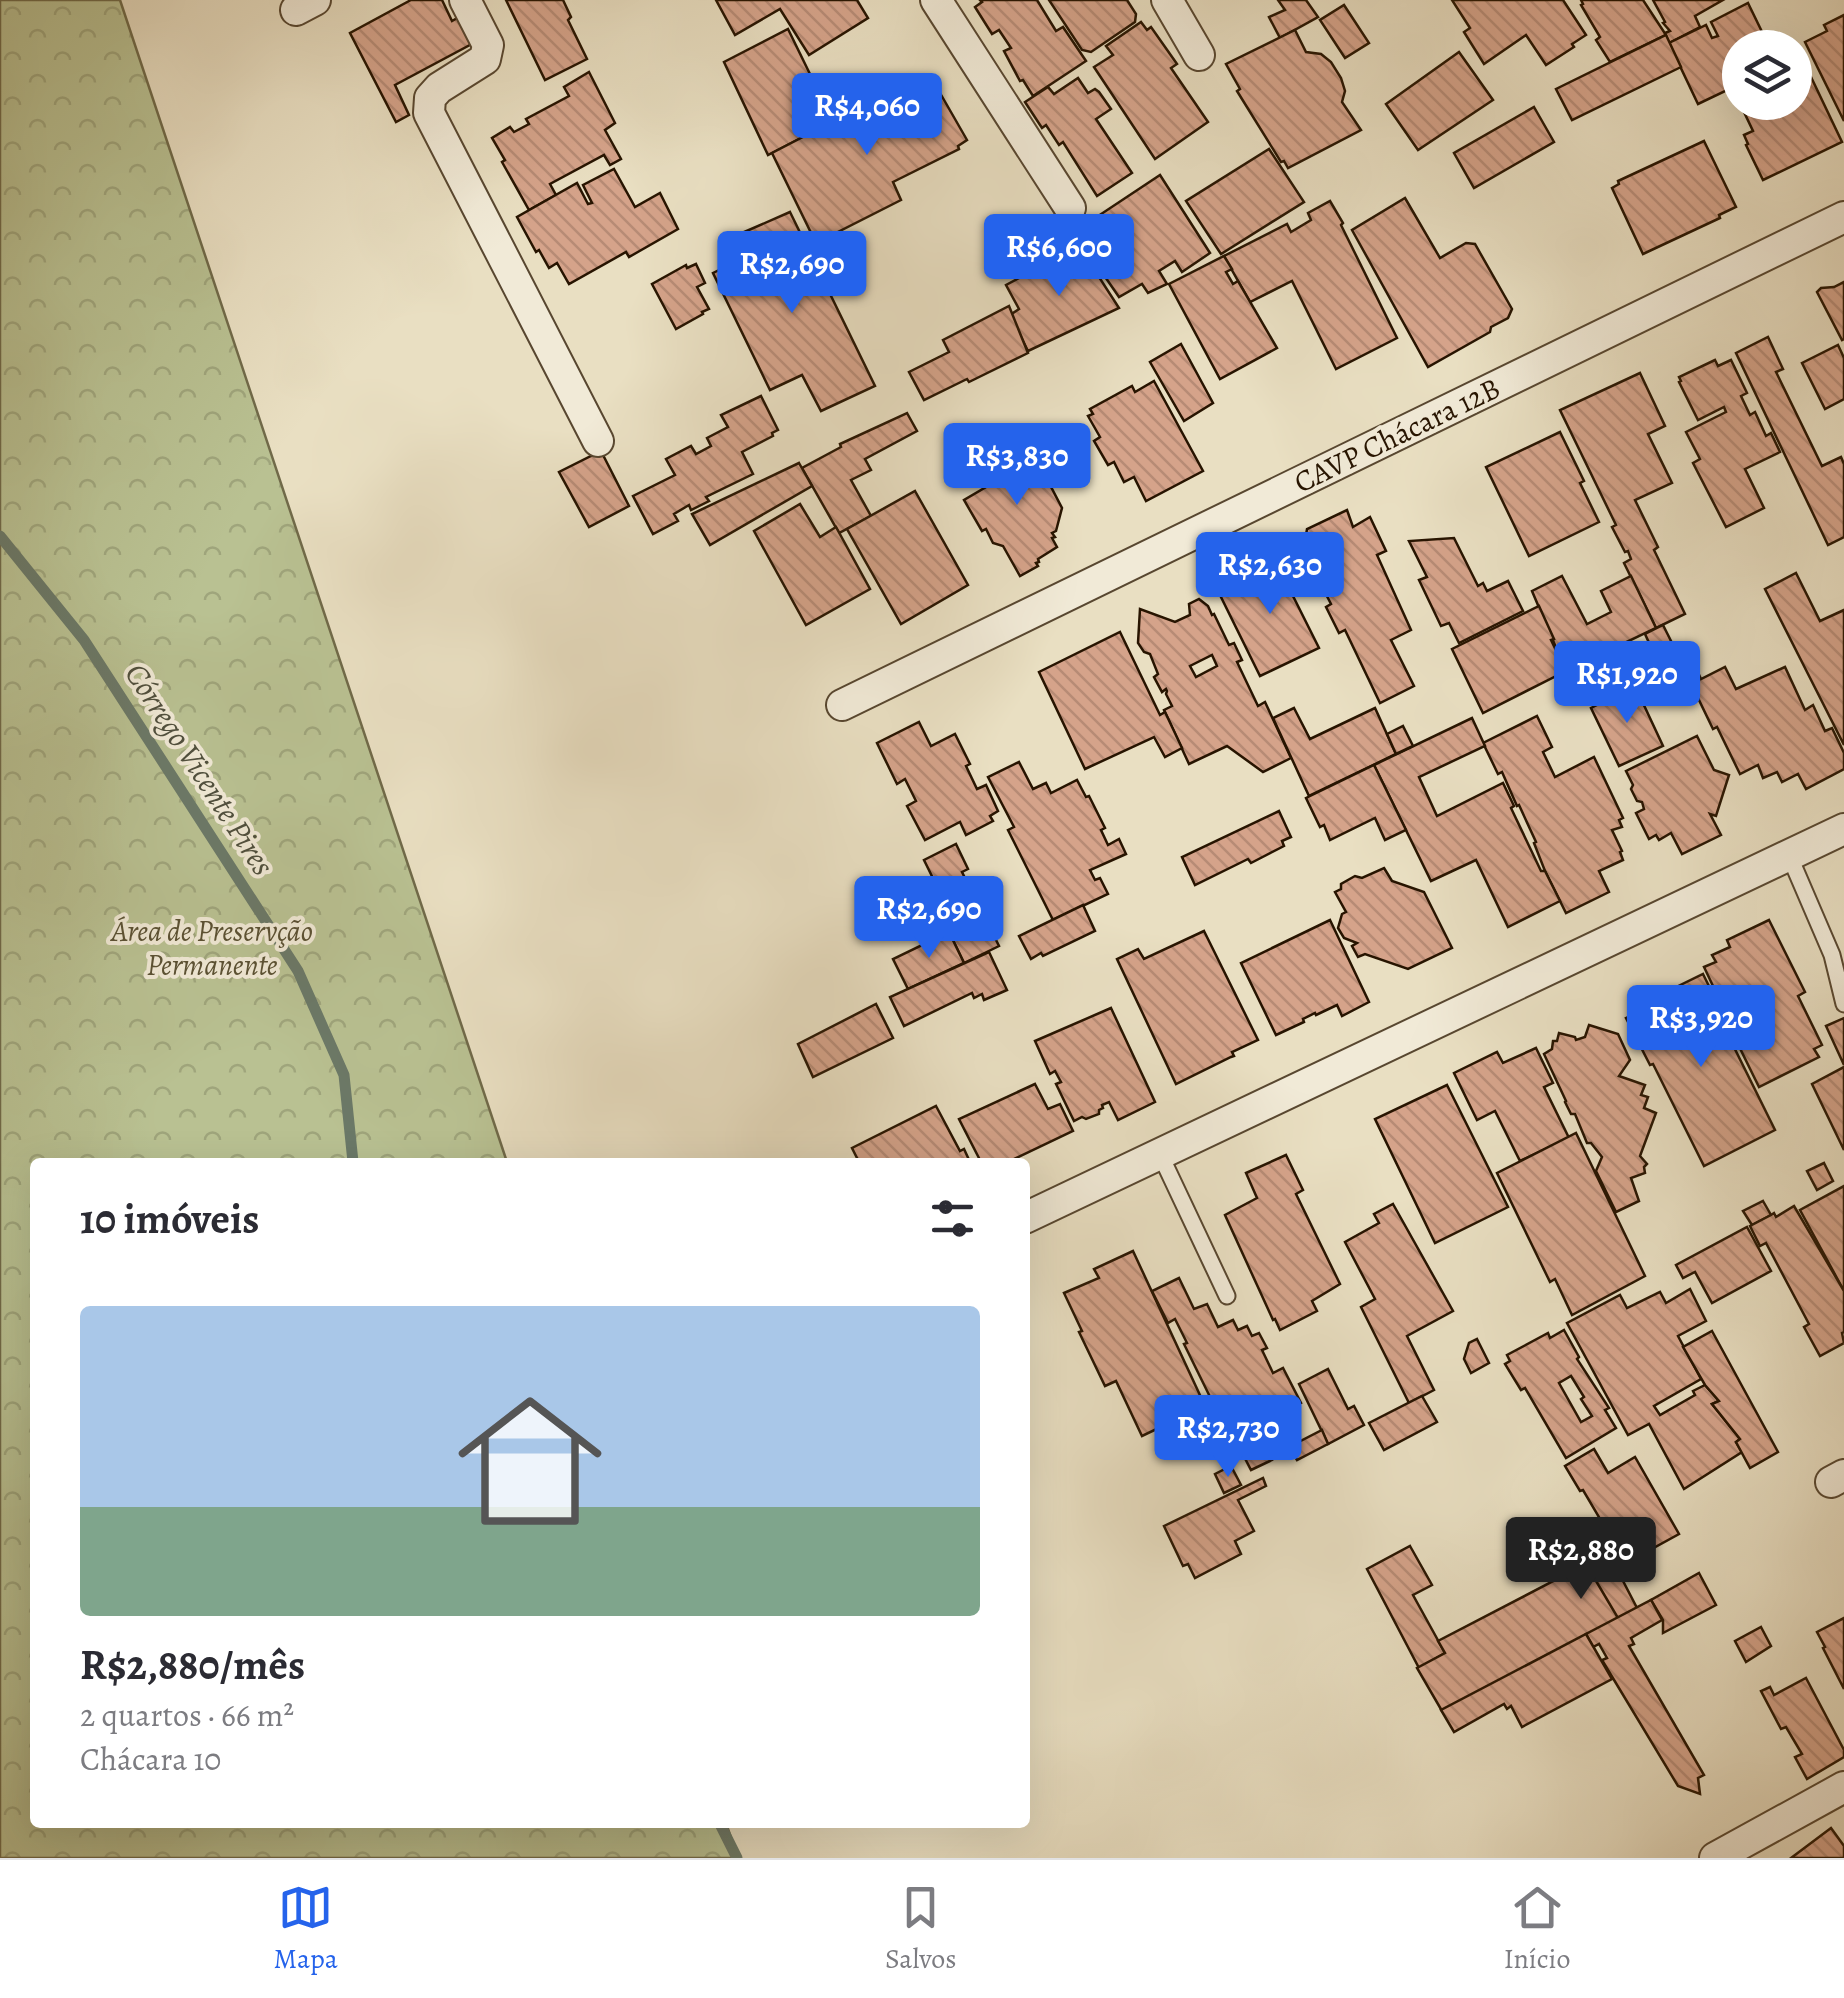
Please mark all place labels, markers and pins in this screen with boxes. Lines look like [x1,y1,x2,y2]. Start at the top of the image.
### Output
pin: R$4,060 [775,73,959,158]
pin: R$6,600 [967,214,1151,299]
pin: R$2,690 [700,231,884,316]
pin: R$3,830 [925,423,1109,508]
pin: R$2,630 [1178,532,1362,617]
pin: R$1,920 [1535,641,1719,726]
pin: R$2,690 [837,876,1021,961]
pin: R$3,920 [1609,985,1793,1070]
pin: R$2,730 [1136,1395,1320,1480]
pin: R$2,880 [1489,1517,1673,1602]

